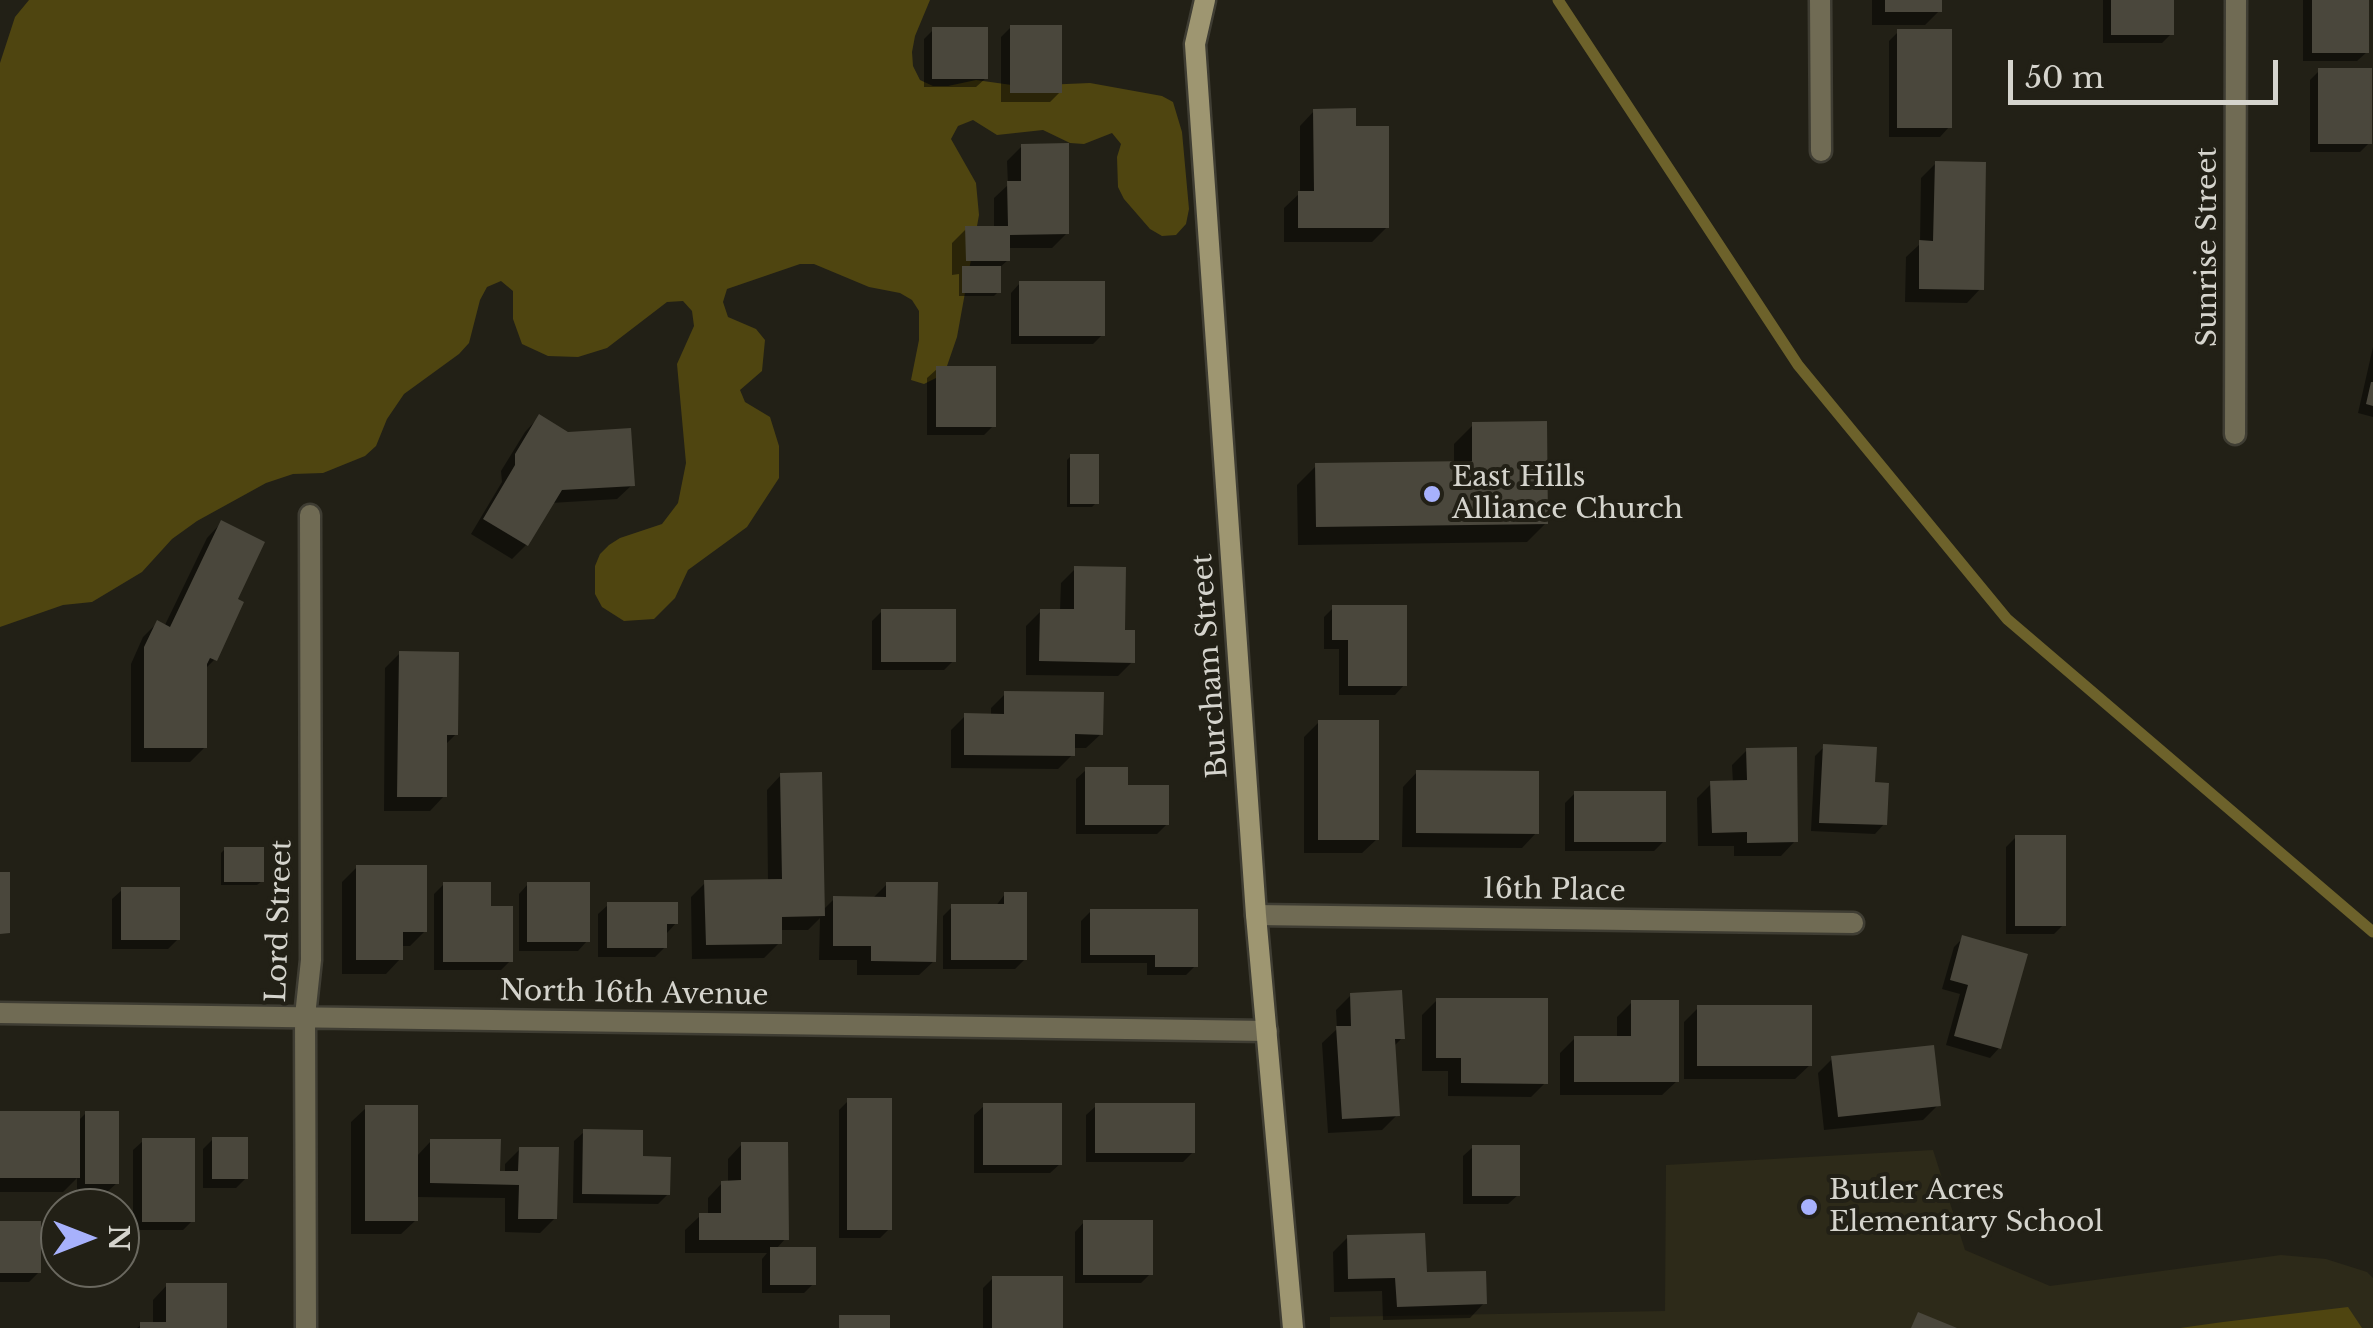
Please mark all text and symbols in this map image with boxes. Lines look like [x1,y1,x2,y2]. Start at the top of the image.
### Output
scale bar [2013,40,2283,102]
text: 50 m [2025,59,2104,96]
street label: Sunrise Street [2191,147,2225,347]
place label: East Hills Alliance Church [1452,461,1683,527]
marker: East Hills Alliance Church [1421,483,1443,505]
street label: Burcham Street [1186,552,1236,780]
street label: Lord Street [260,839,300,1003]
street label: 16th Place [1482,873,1626,909]
street label: North 16th Avenue [499,975,769,1013]
place label: Butler Acres Elementary School [1829,1174,2103,1240]
north arrow [40,1188,140,1288]
marker: Butler Acres Elementary School [1798,1196,1820,1218]
text: N [101,1225,136,1251]

